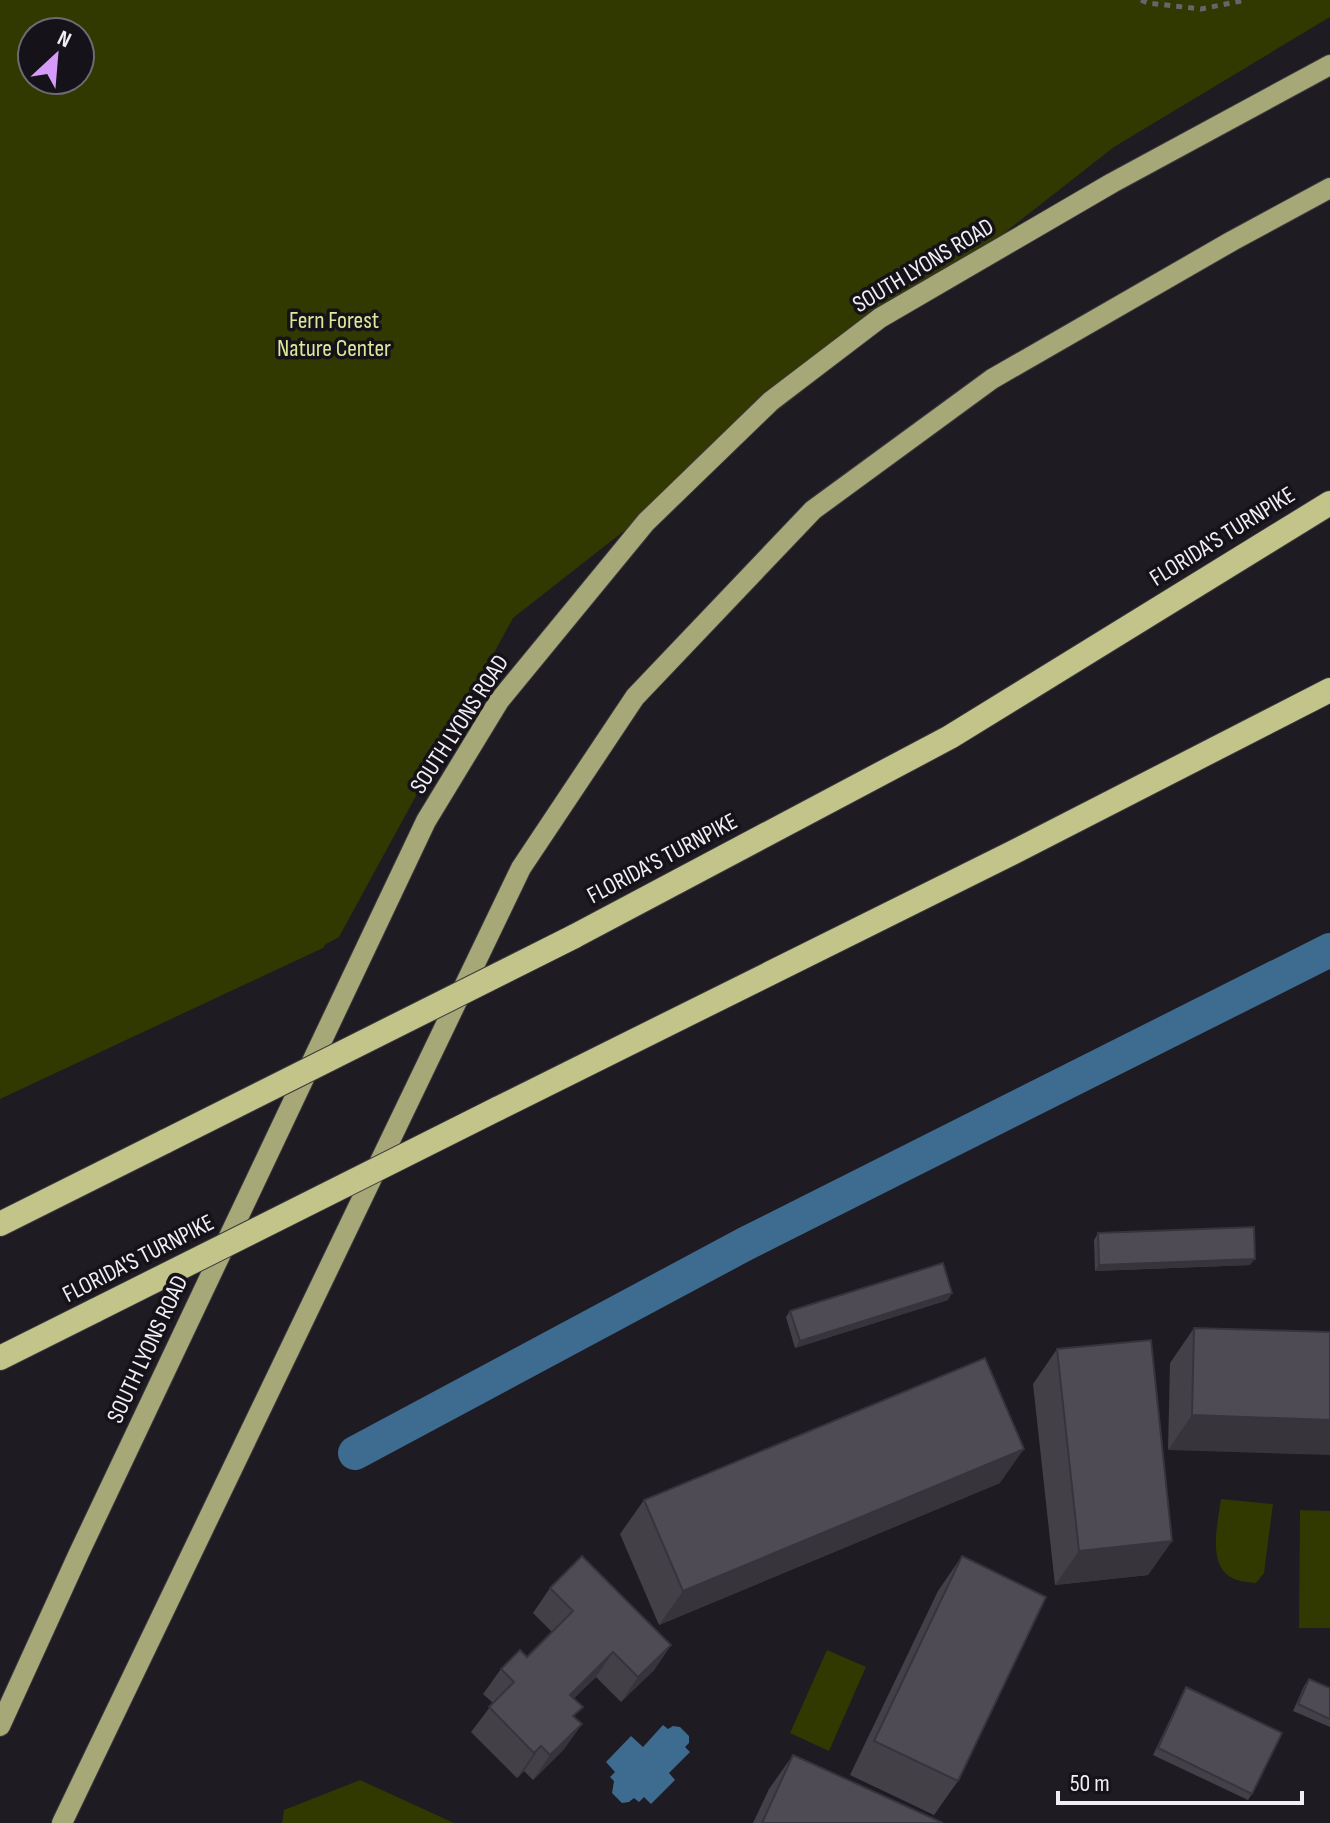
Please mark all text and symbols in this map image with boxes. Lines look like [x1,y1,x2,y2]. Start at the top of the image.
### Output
north arrow [16,16,96,96]
text: N [53,25,75,54]
street label: SOUTH LYONS ROAD [847,212,999,319]
park label: Fern Forest Nature Center [277,306,391,363]
street label: FLORIDA'S TURNPIKE [1144,480,1300,593]
street label: SOUTH LYONS ROAD [404,649,515,799]
street label: FLORIDA'S TURNPIKE [582,807,742,910]
street label: FLORIDA'S TURNPIKE [58,1208,219,1309]
street label: SOUTH LYONS ROAD [101,1271,194,1428]
scale bar [1058,1755,1302,1805]
text: 50 m [1070,1769,1110,1798]

